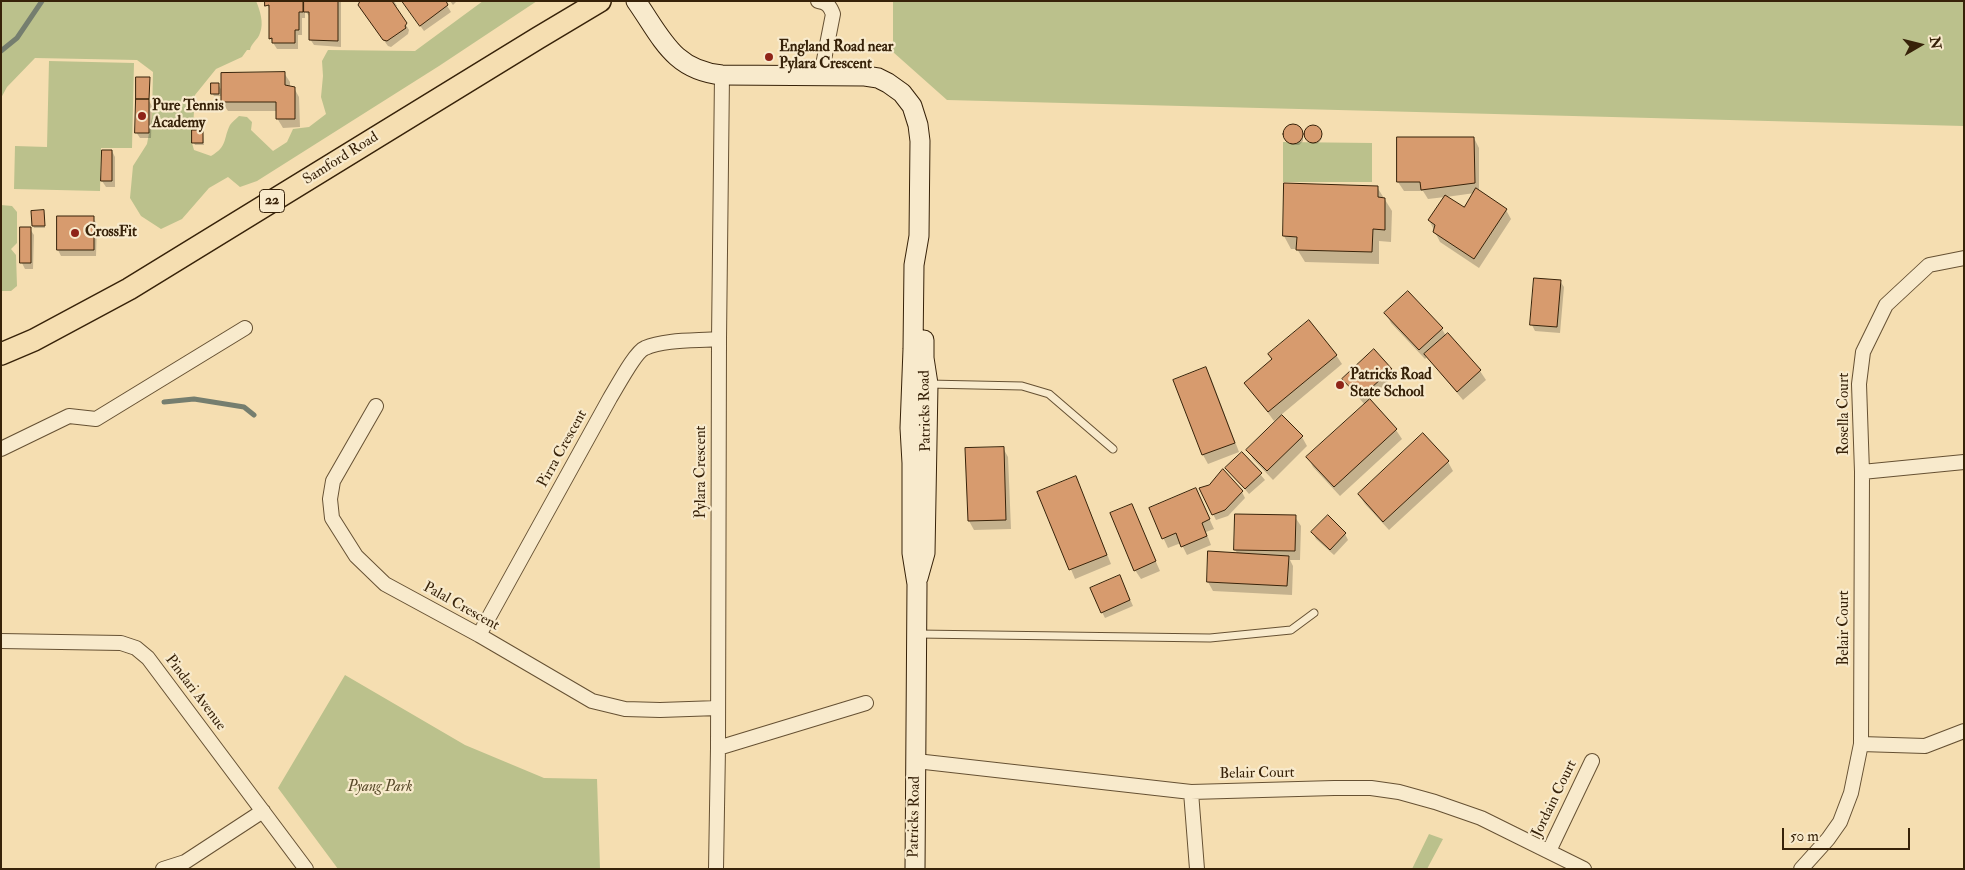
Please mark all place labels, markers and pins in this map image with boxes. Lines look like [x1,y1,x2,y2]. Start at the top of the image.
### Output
place label: England Road near Pylara Crescent [779,39,893,74]
marker: England Road near Pylara Crescent [763,51,775,63]
place label: Pure Tennis Academy [152,98,224,133]
marker: Pure Tennis Academy [136,110,148,122]
place label: CrossFit [85,224,137,242]
marker: CrossFit [69,227,81,239]
place label: Patricks Road State School [1350,367,1432,402]
marker: Patricks Road State School [1334,379,1346,391]

